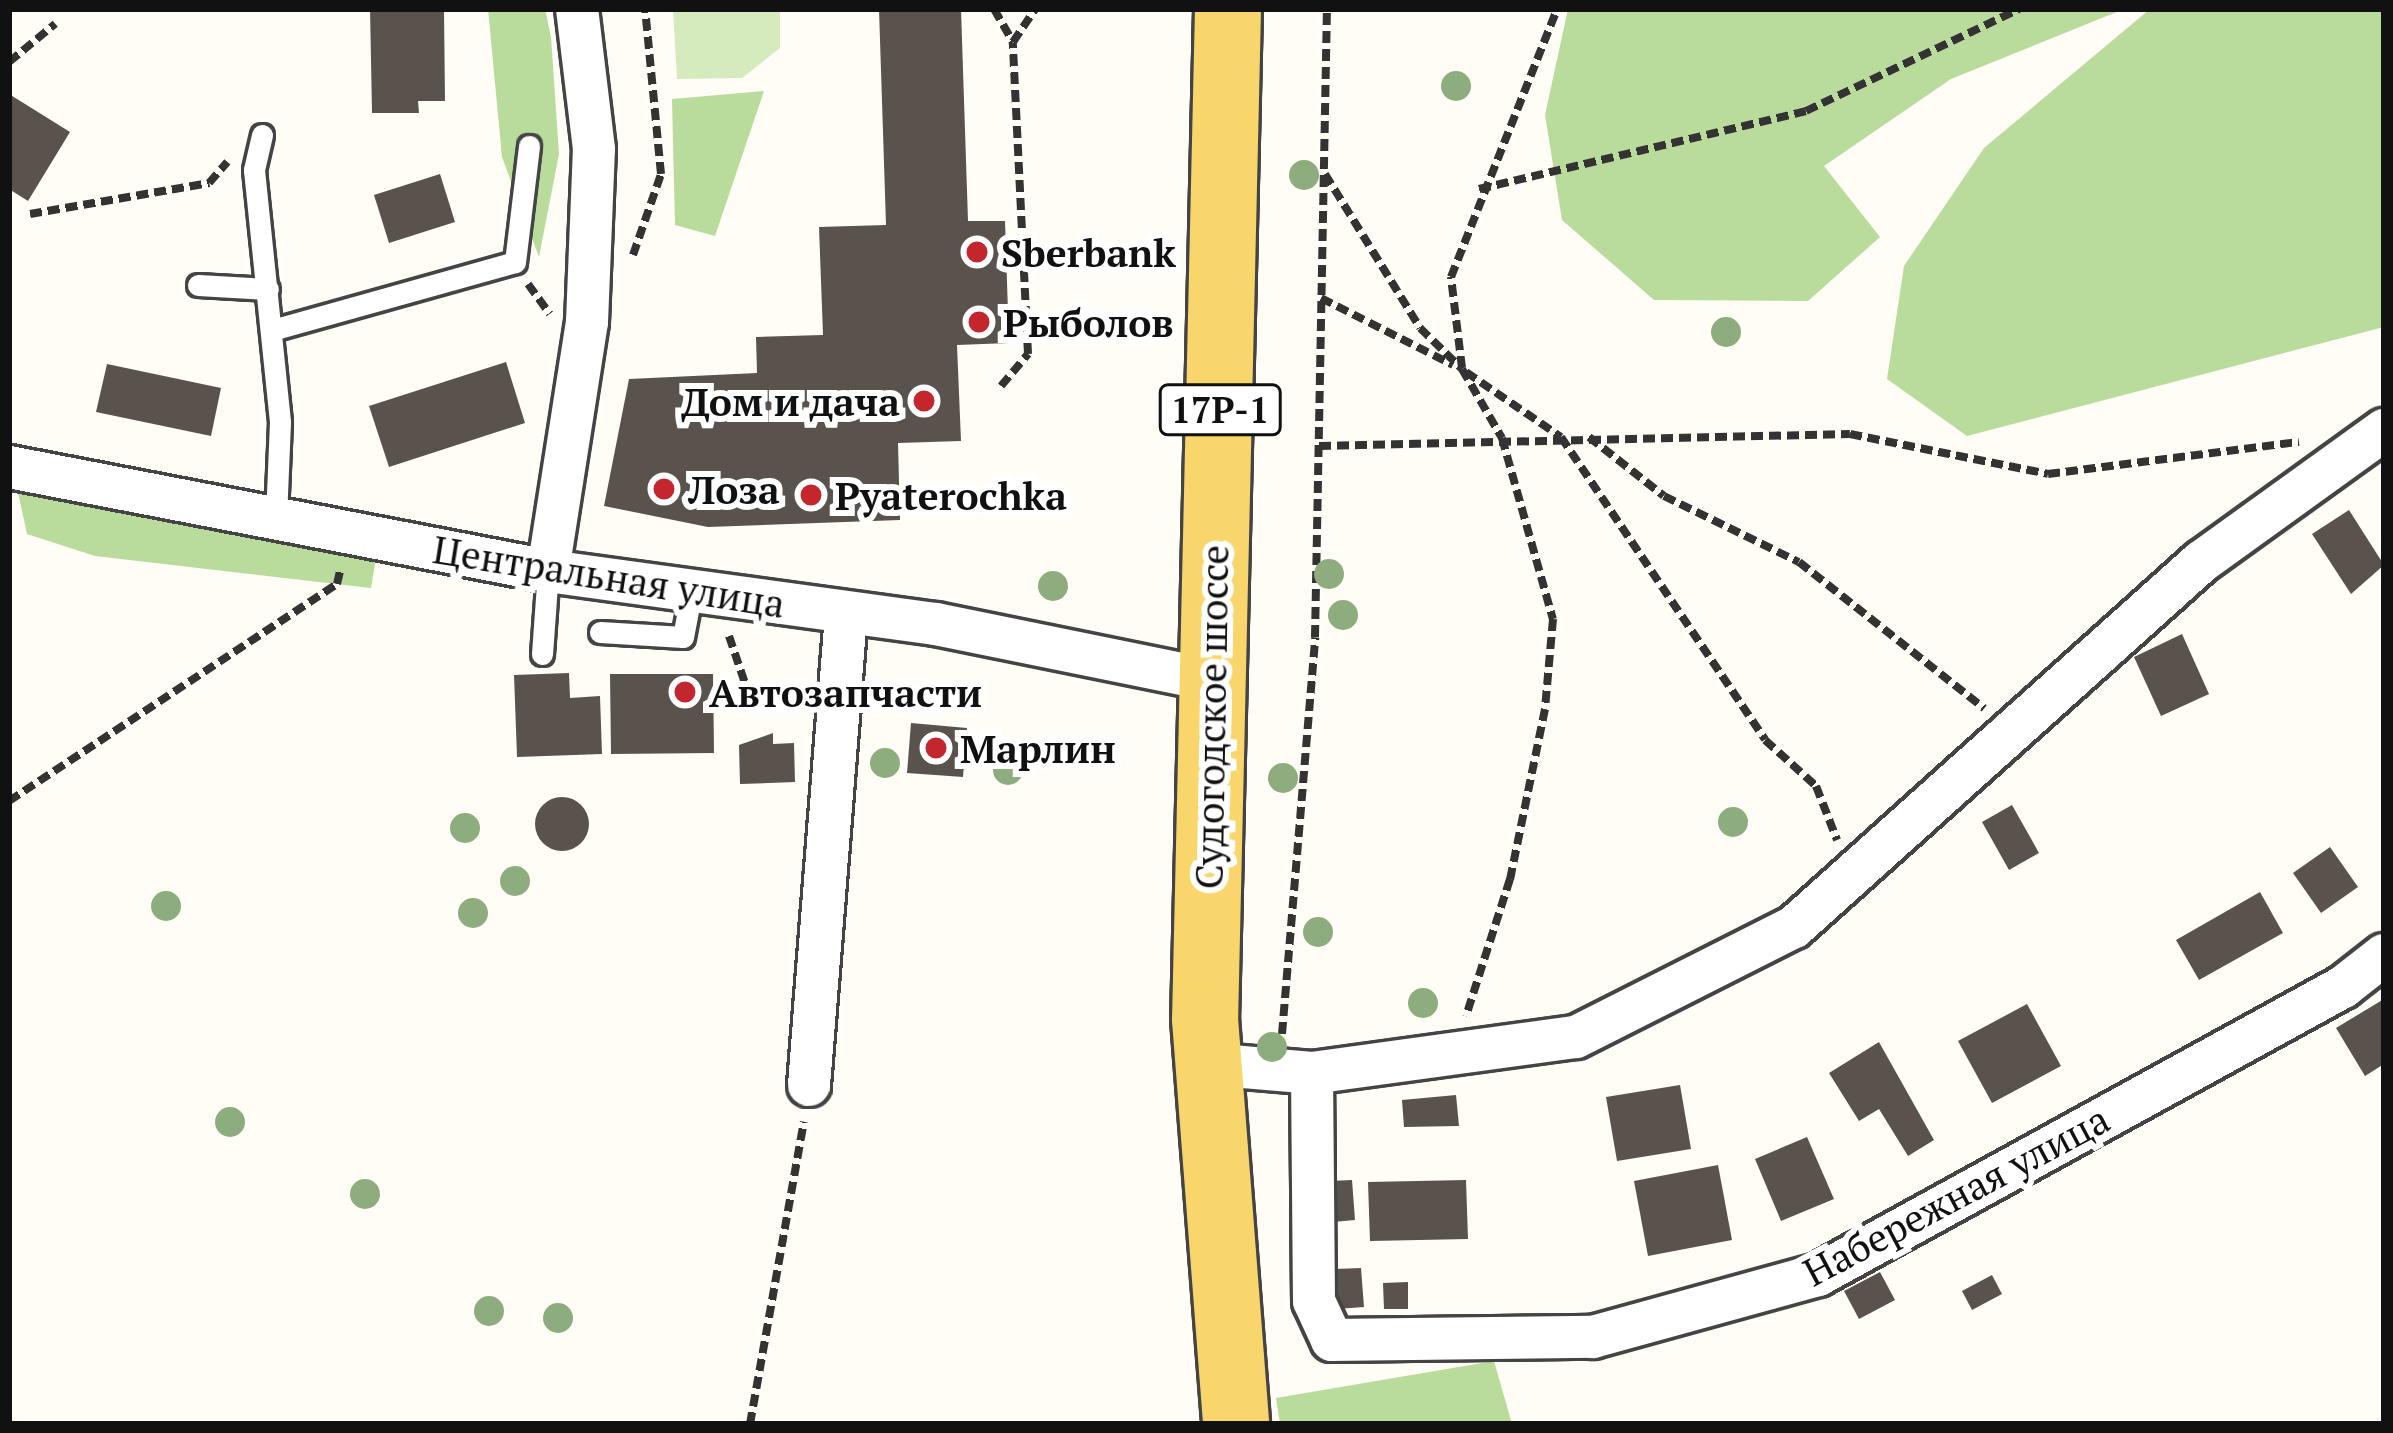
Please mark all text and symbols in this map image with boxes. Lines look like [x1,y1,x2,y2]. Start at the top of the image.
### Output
place label: Sberbank [1001,229,1176,275]
marker: Sberbank [964,239,990,265]
place label: Рыболов [1003,299,1174,345]
marker: Рыболов [966,309,992,335]
place label: Дом и дача [680,378,900,424]
road number: 17Р-1 [1157,380,1283,440]
marker: Дом и дача [911,388,937,414]
place label: Лоза [688,466,780,512]
place label: Pyaterochka [835,472,1067,518]
marker: Лоза [651,476,677,502]
marker: Pyaterochka [798,482,824,508]
street label: Центральная улица [430,525,788,627]
street label: Судогодское шоссе [1185,544,1237,890]
place label: Автозапчасти [709,669,982,715]
marker: Автозапчасти [672,679,698,705]
place label: Марлин [960,725,1116,771]
marker: Марлин [923,735,949,761]
street label: Набережная улица [1795,1095,2117,1295]

